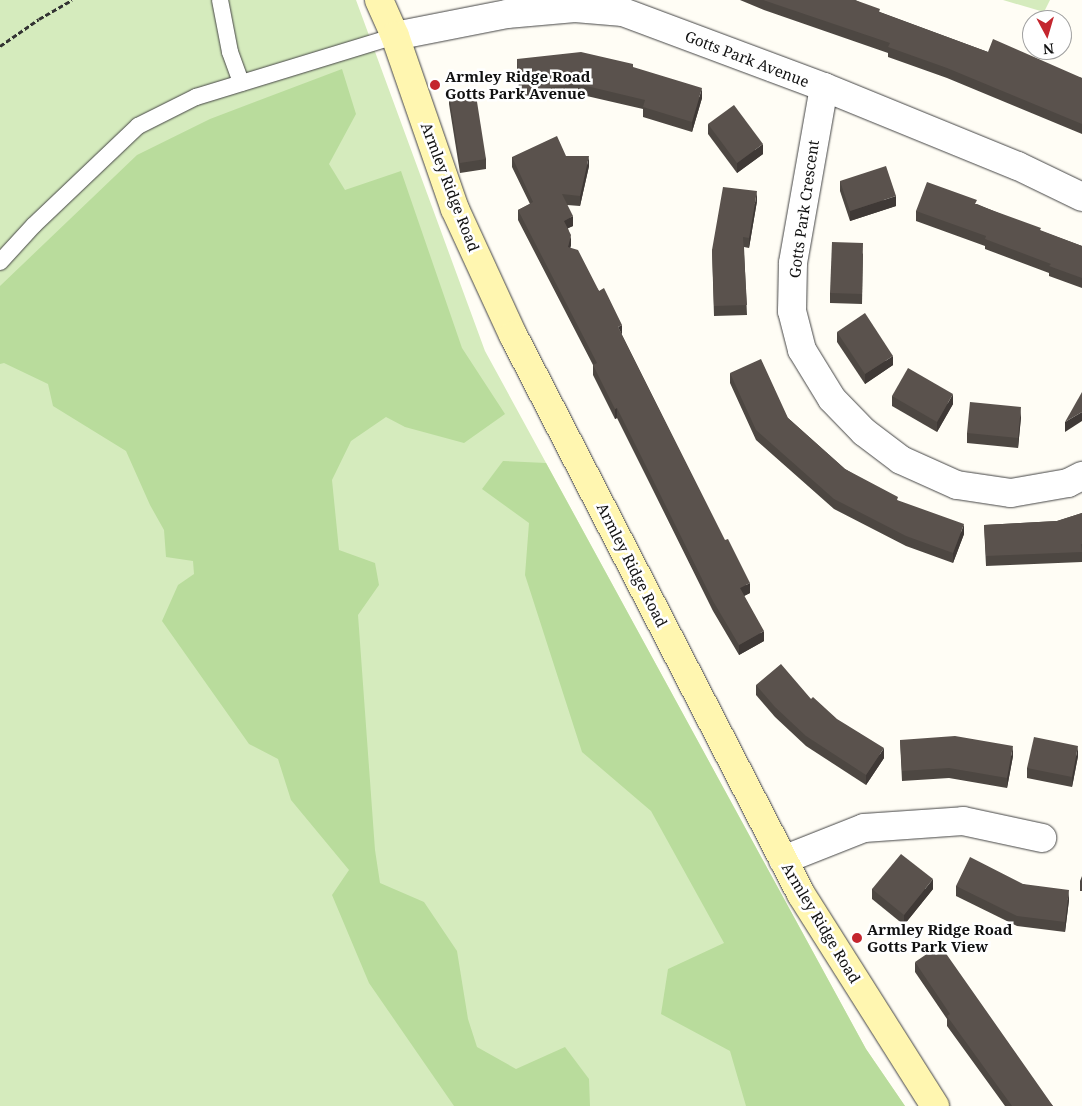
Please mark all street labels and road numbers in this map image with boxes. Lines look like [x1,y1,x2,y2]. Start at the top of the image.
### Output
street label: Gotts Park Avenue [682,27,812,91]
street label: Armley Ridge Road [417,120,483,254]
street label: Gotts Park Crescent [785,139,823,279]
street label: Armley Ridge Road [593,500,671,630]
street label: Armley Ridge Road [778,860,864,986]

